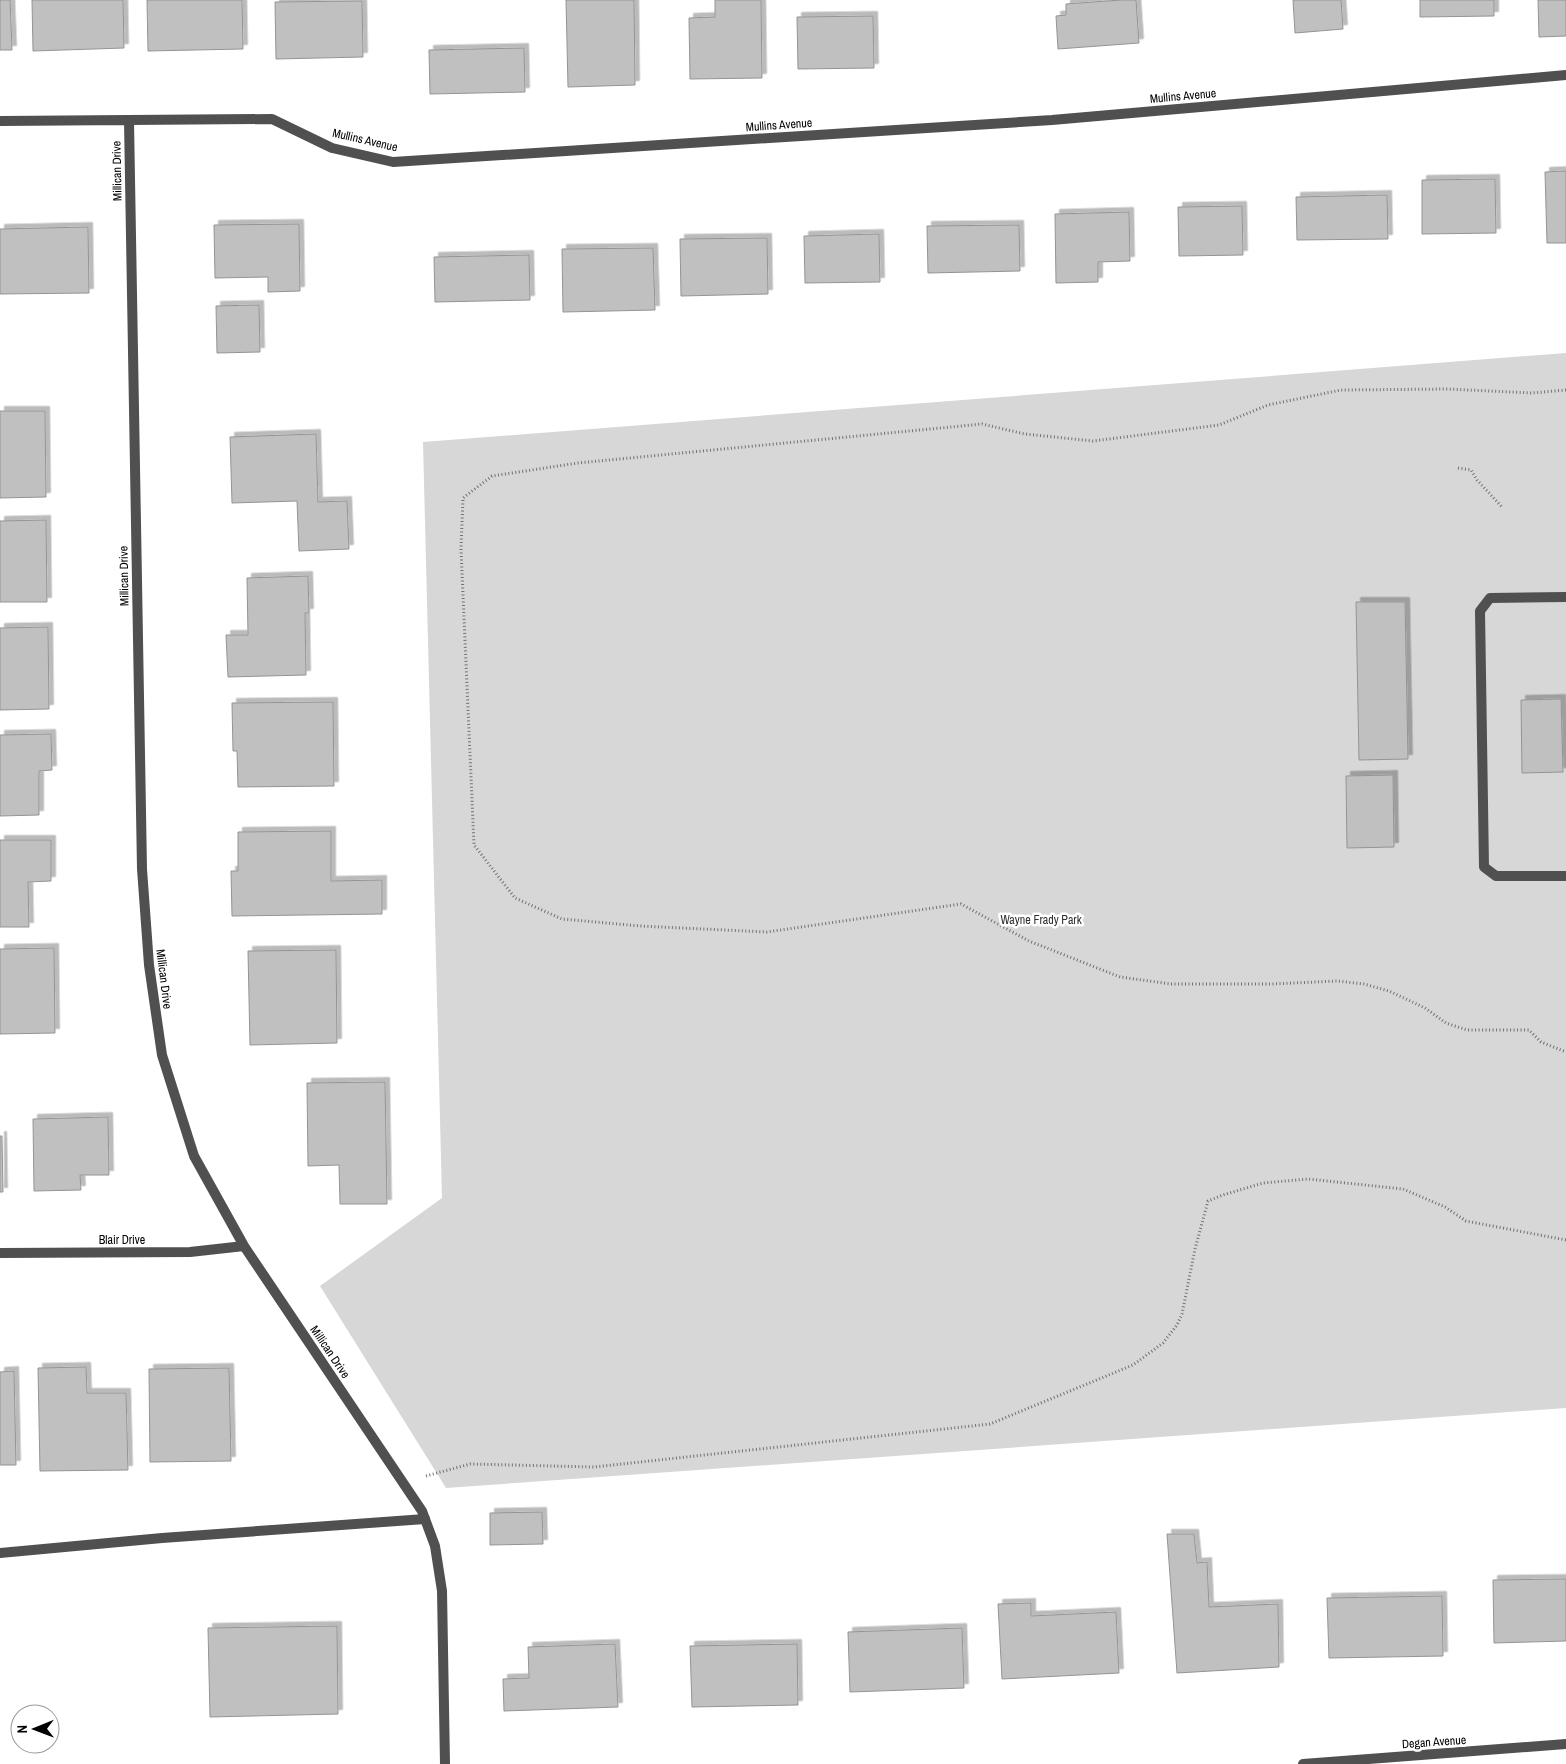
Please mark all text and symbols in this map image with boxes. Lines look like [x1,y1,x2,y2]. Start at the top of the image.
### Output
street label: Mullins Avenue [1149,85,1217,107]
street label: Mullins Avenue [745,115,813,135]
street label: Mullins Avenue [331,125,399,155]
street label: Millican Drive [108,141,126,201]
street label: Millican Drive [115,546,133,606]
park label: Wayne Frady Park [1000,912,1082,928]
street label: Millican Drive [152,948,176,1010]
street label: Blair Drive [99,1232,145,1248]
street label: Millican Drive [307,1323,353,1381]
north arrow [10,1704,60,1754]
text: N [13,1725,31,1734]
street label: Degan Avenue [1401,1732,1467,1752]

